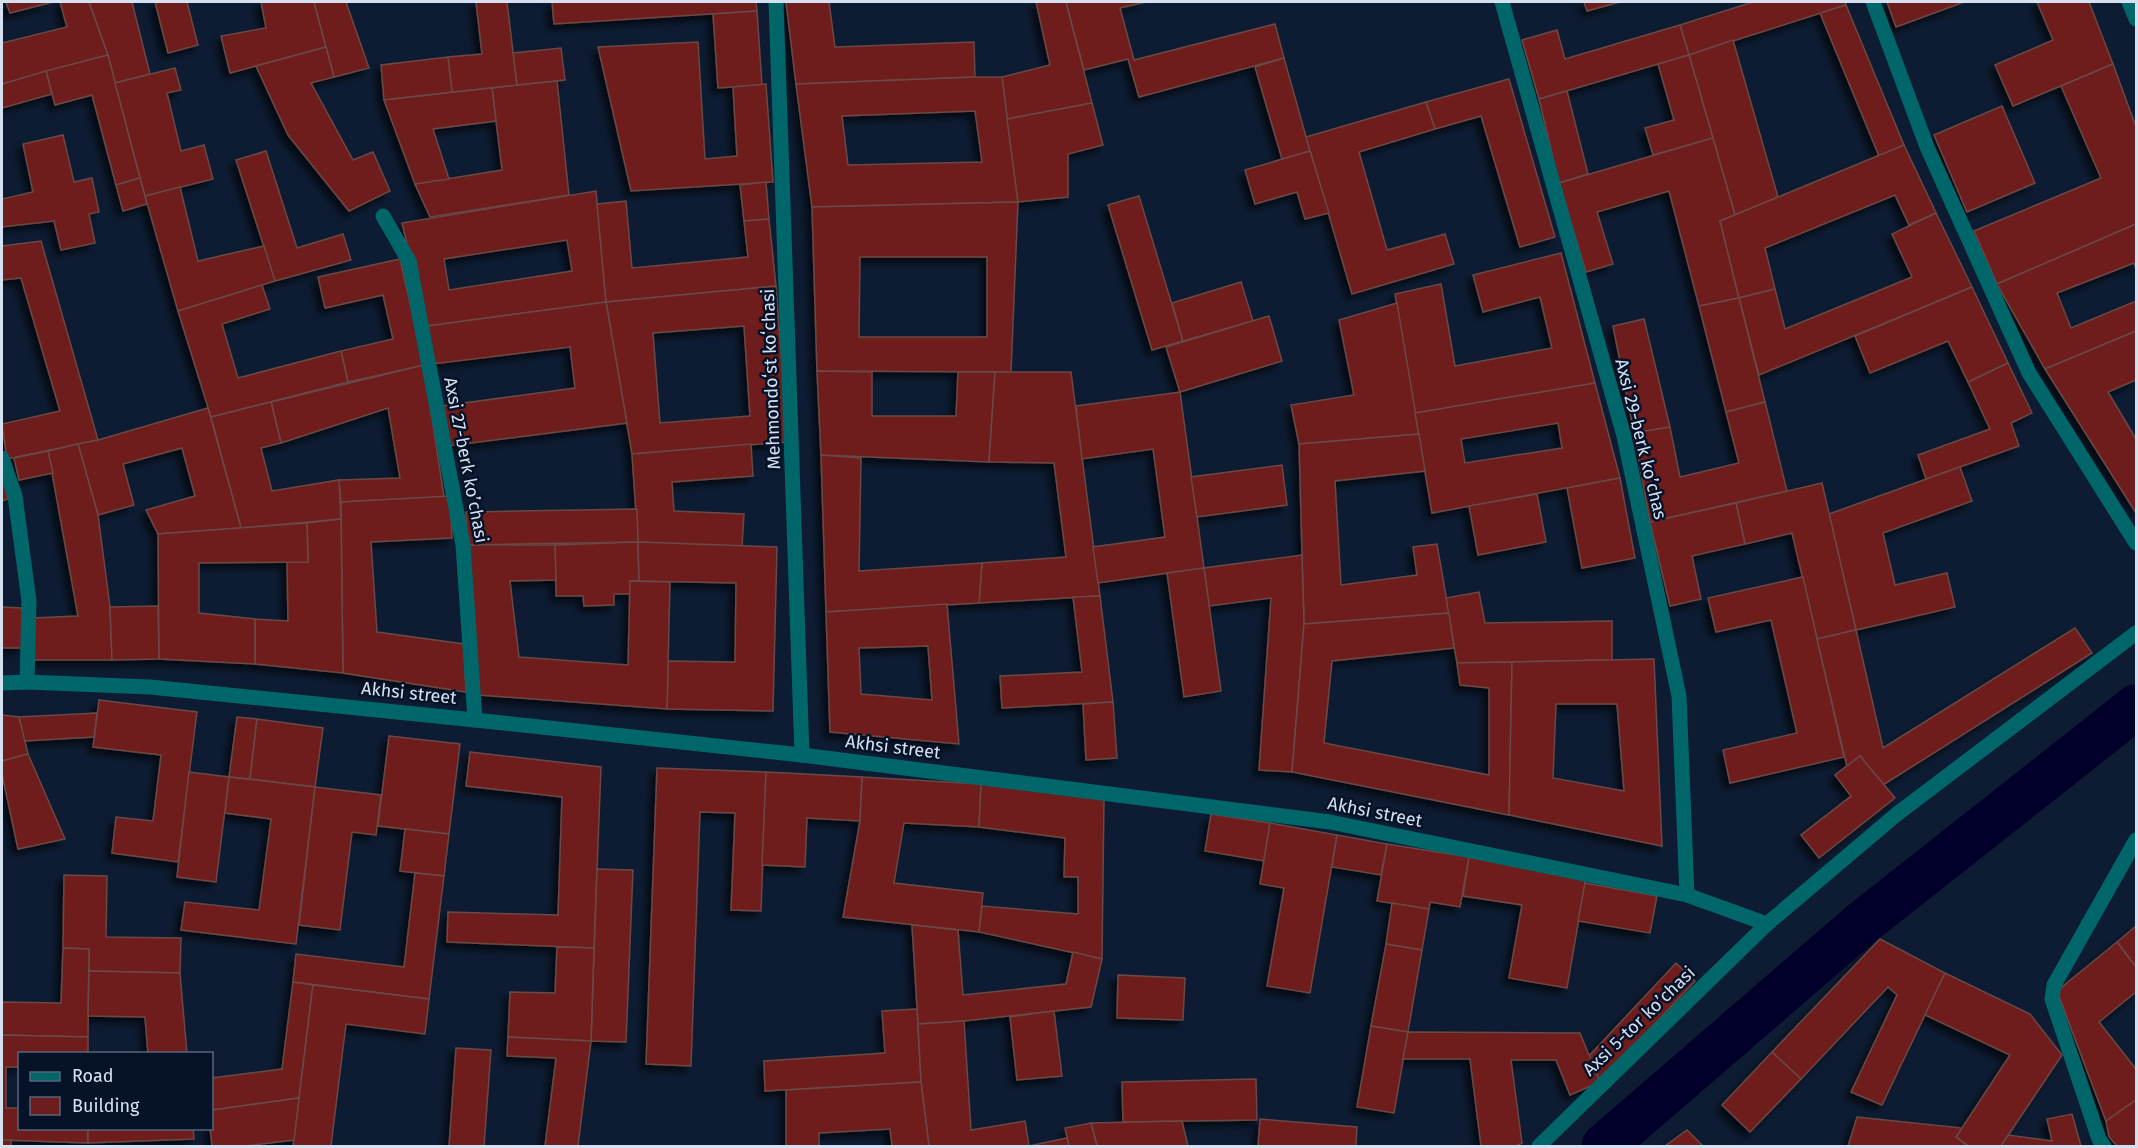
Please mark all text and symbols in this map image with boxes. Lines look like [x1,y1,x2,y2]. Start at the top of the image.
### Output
street label: Mehmondoʻst koʻchasi [757,288,785,470]
street label: Аxsi 29-berk koʼchas [1610,356,1672,522]
street label: Аxsi 27-berk koʼchasi [439,375,493,545]
street label: Akhsi street [360,677,458,709]
street label: Akhsi street [844,730,942,764]
street label: Akhsi street [1326,792,1425,832]
street label: Аxsi 5-tor koʼchasi [1578,962,1700,1080]
legend [18,1052,213,1130]
text: Road [72,1065,114,1087]
text: Building [72,1095,140,1117]

